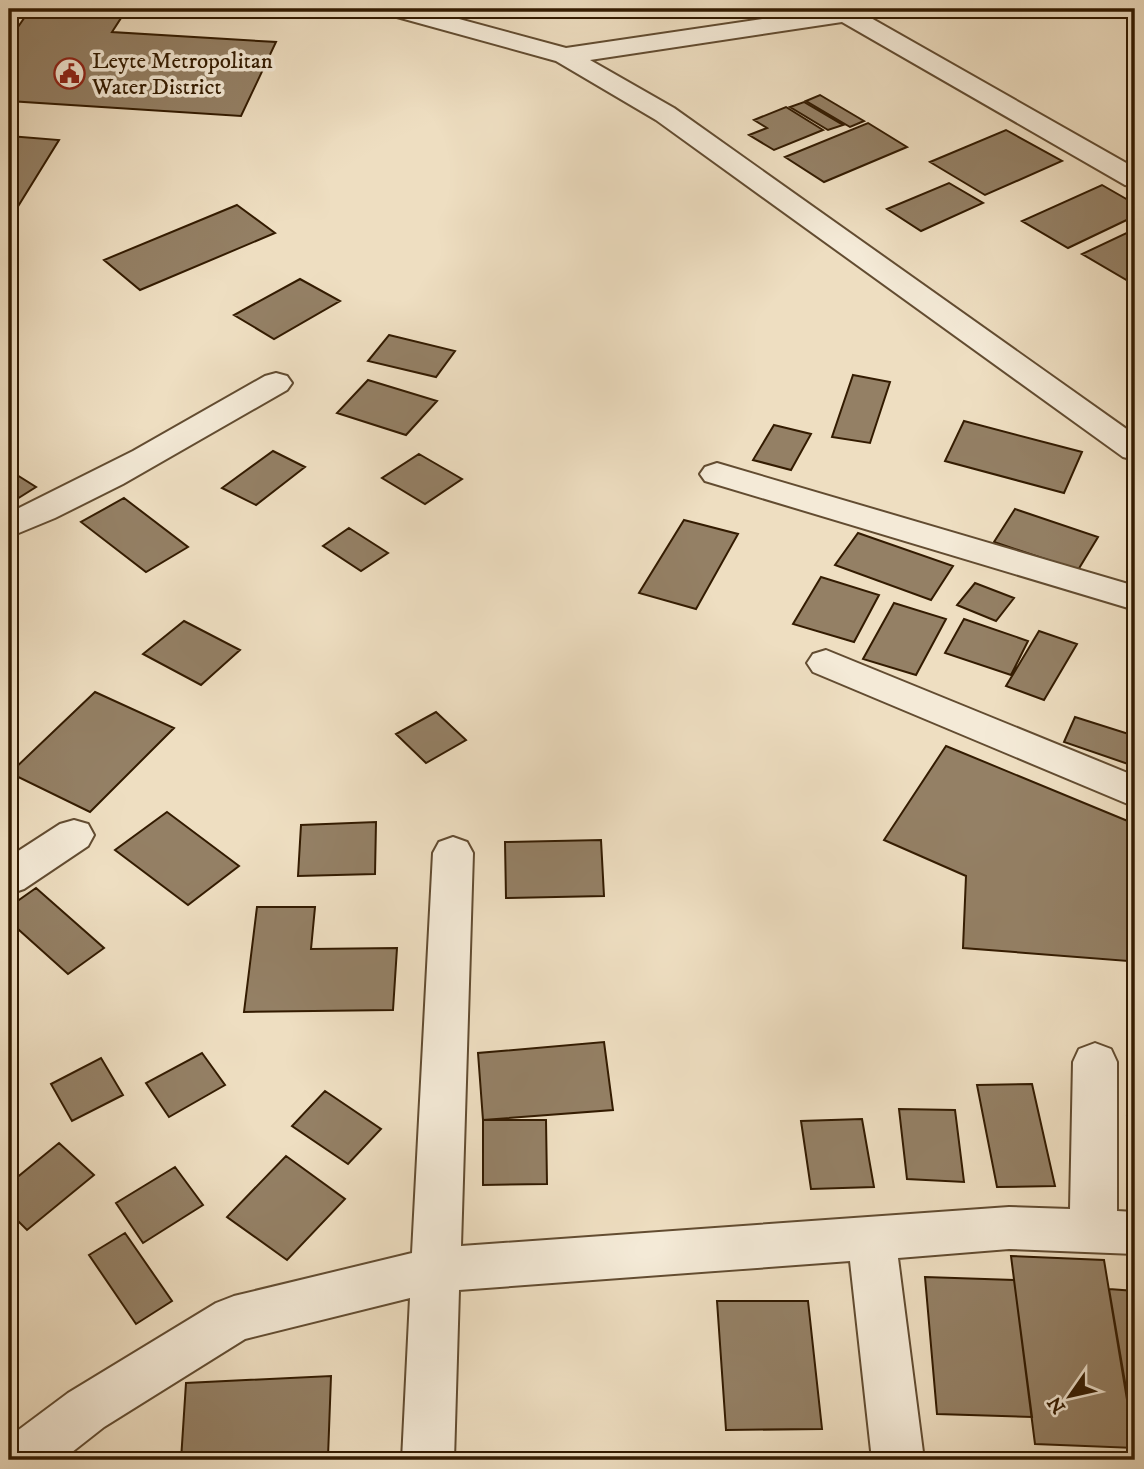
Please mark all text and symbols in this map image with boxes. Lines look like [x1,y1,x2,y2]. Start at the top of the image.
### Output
place label: Leyte Metropolitan Water District [91,47,273,102]
public building icon: Leyte Metropolitan Water District [52,57,86,91]
north arrow [1036,1360,1106,1430]
text: N [1043,1391,1071,1418]

